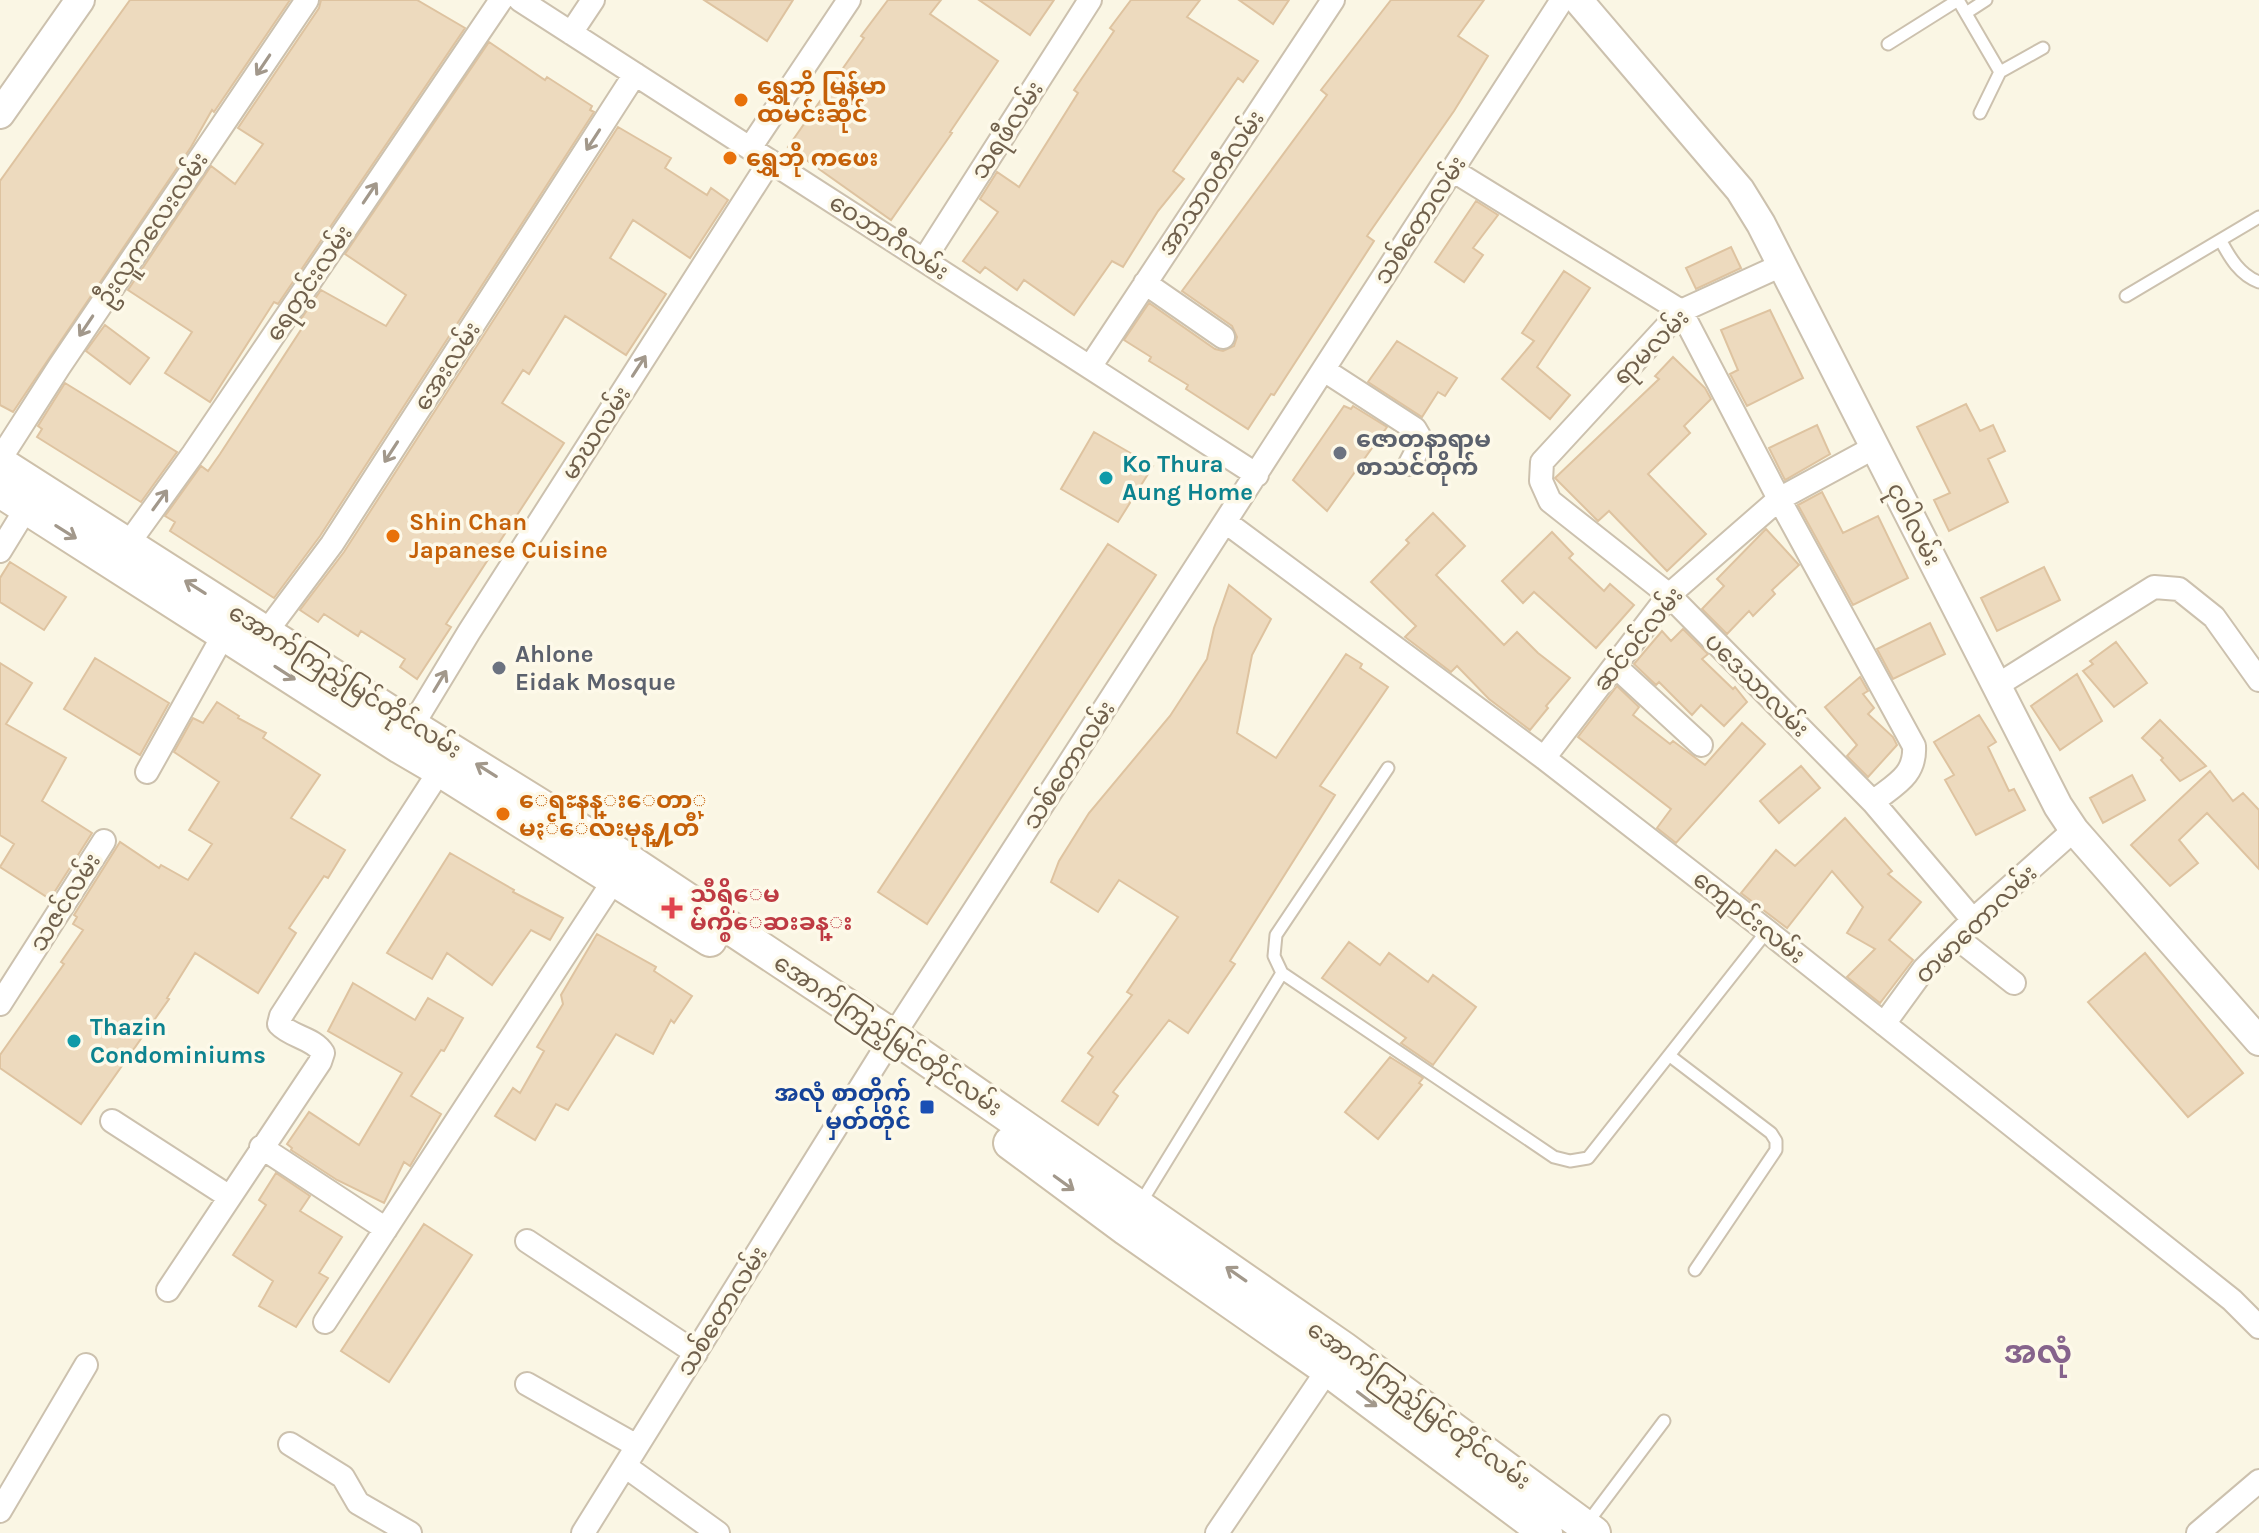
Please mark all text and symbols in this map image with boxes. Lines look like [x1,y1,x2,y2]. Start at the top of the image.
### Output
one-way arrow [255,53,271,75]
place label: ရွှေဘို မြန်မာ ထမင်းဆိုင် [757,70,886,133]
street label: သရဖီလမ်း [963,75,1053,187]
marker: ရွှေဘို မြန်မာ ထမင်းဆိုင် [732,91,750,109]
street label: အာသာဝတီလမ်း [1150,104,1270,261]
one-way arrow [585,128,601,151]
place label: ရွှေဘို ကဖေး [746,142,878,177]
street label: ဦးလူကလေးလမ်း [88,145,218,314]
marker: ရွှေဘို ကဖေး [721,149,739,167]
street label: သစ်တောလမ်း [1366,149,1472,289]
one-way arrow [362,182,379,204]
street label: ဝေဘာဂီလမ်း [824,186,955,286]
street label: ရေတွင်းလမ်း [258,219,362,349]
street label: ရာမလမ်း [1606,302,1698,394]
one-way arrow [78,315,94,337]
street label: အေးလမ်း [406,315,486,416]
one-way arrow [631,355,647,378]
street label: မာဃလမ်း [554,380,637,485]
place label: ဇောတနာရာမ စာသင်တိုက် [1356,425,1491,486]
one-way arrow [383,441,400,463]
marker: ဇောတနာရာမ စာသင်တိုက် [1331,444,1349,462]
place label: Ko Thura Aung Home [1122,450,1253,506]
marker: Ko Thura Aung Home [1097,469,1115,487]
street label: ငုဝါလမ်း [1877,477,1949,573]
one-way arrow [152,489,168,511]
place label: Shin Chan Japanese Cuisine [409,508,608,564]
one-way arrow [54,525,77,541]
marker: Shin Chan Japanese Cuisine [384,527,402,545]
one-way arrow [184,578,207,594]
street label: ဆင်ဝင်လမ်း [1586,580,1689,697]
street label: အောက်ကြည့်မြင်တိုင်လမ်း [221,596,468,768]
street label: ပဒေသာလမ်း [1699,626,1816,743]
place label: Ahlone Eidak Mosque [515,640,676,696]
marker: Ahlone Eidak Mosque [490,659,508,677]
one-way arrow [273,665,295,682]
one-way arrow [432,670,448,693]
street label: သစ်တောလမ်း [1015,694,1121,834]
one-way arrow [475,762,497,779]
place label: ေရႊနန္းေတာ္ မႏၲေလးမုန္႔တီ [519,786,707,848]
marker: ေရႊနန္းေတာ္ မႏၲေလးမုန္႔တီ [494,805,512,823]
street label: သဇင်လမ်း [22,847,106,956]
street label: တမာတောလမ်း [1908,857,2043,989]
street label: ကျောင်းလမ်း [1684,863,1812,973]
place label: သီရိေမ မ်က္စိေဆးခန္း [690,878,852,942]
marker: သီရိေမ မ်က္စိေဆးခန္း [661,897,683,919]
street label: အောက်ကြည့်မြင်တိုင်လမ်း [766,947,1008,1126]
place label: Thazin Condominiums [90,1013,266,1069]
marker: Thazin Condominiums [65,1032,83,1050]
place label: အလုံ စာတိုက် မှတ်တိုင် [774,1077,911,1140]
marker: အလုံ စာတိုက် မှတ်တိုင် [918,1098,936,1116]
one-way arrow [1053,1174,1074,1191]
street label: သစ်တောလမ်း [669,1240,773,1381]
one-way arrow [1226,1266,1248,1282]
street label: အောက်ကြည့်မြင်တိုင်လမ်း [1299,1313,1537,1499]
district label: အလုံ [2004,1334,2072,1378]
one-way arrow [1356,1390,1377,1407]

